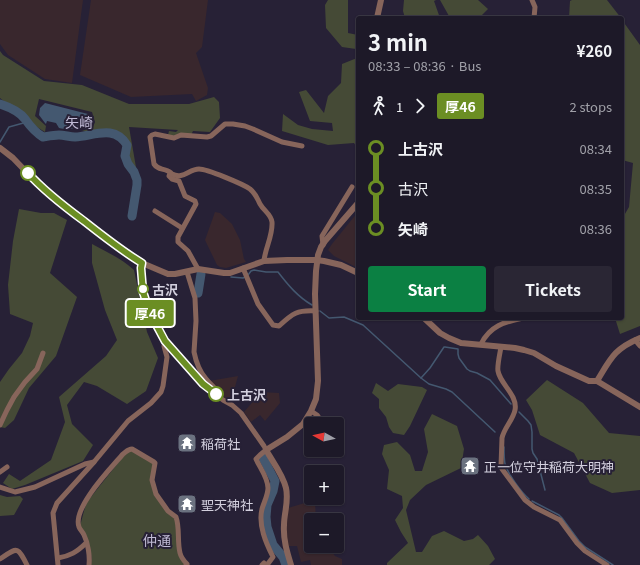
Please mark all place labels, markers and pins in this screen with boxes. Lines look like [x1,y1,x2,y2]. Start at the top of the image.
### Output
unlabelled marker [20,165,36,181]
place label: 古沢 [152,280,178,299]
marker: 古沢 [137,283,149,295]
place label: 上古沢 [227,385,266,404]
marker: 上古沢 [208,386,224,402]
temple icon: 稲荷社 [176,432,198,454]
place label: 稲荷社 [201,434,240,453]
temple icon: 正一位守井稲荷大明神 [459,455,481,477]
place label: 正一位守井稲荷大明神 [484,457,614,476]
temple icon: 聖天神社 [176,493,198,515]
place label: 聖天神社 [201,495,253,514]

